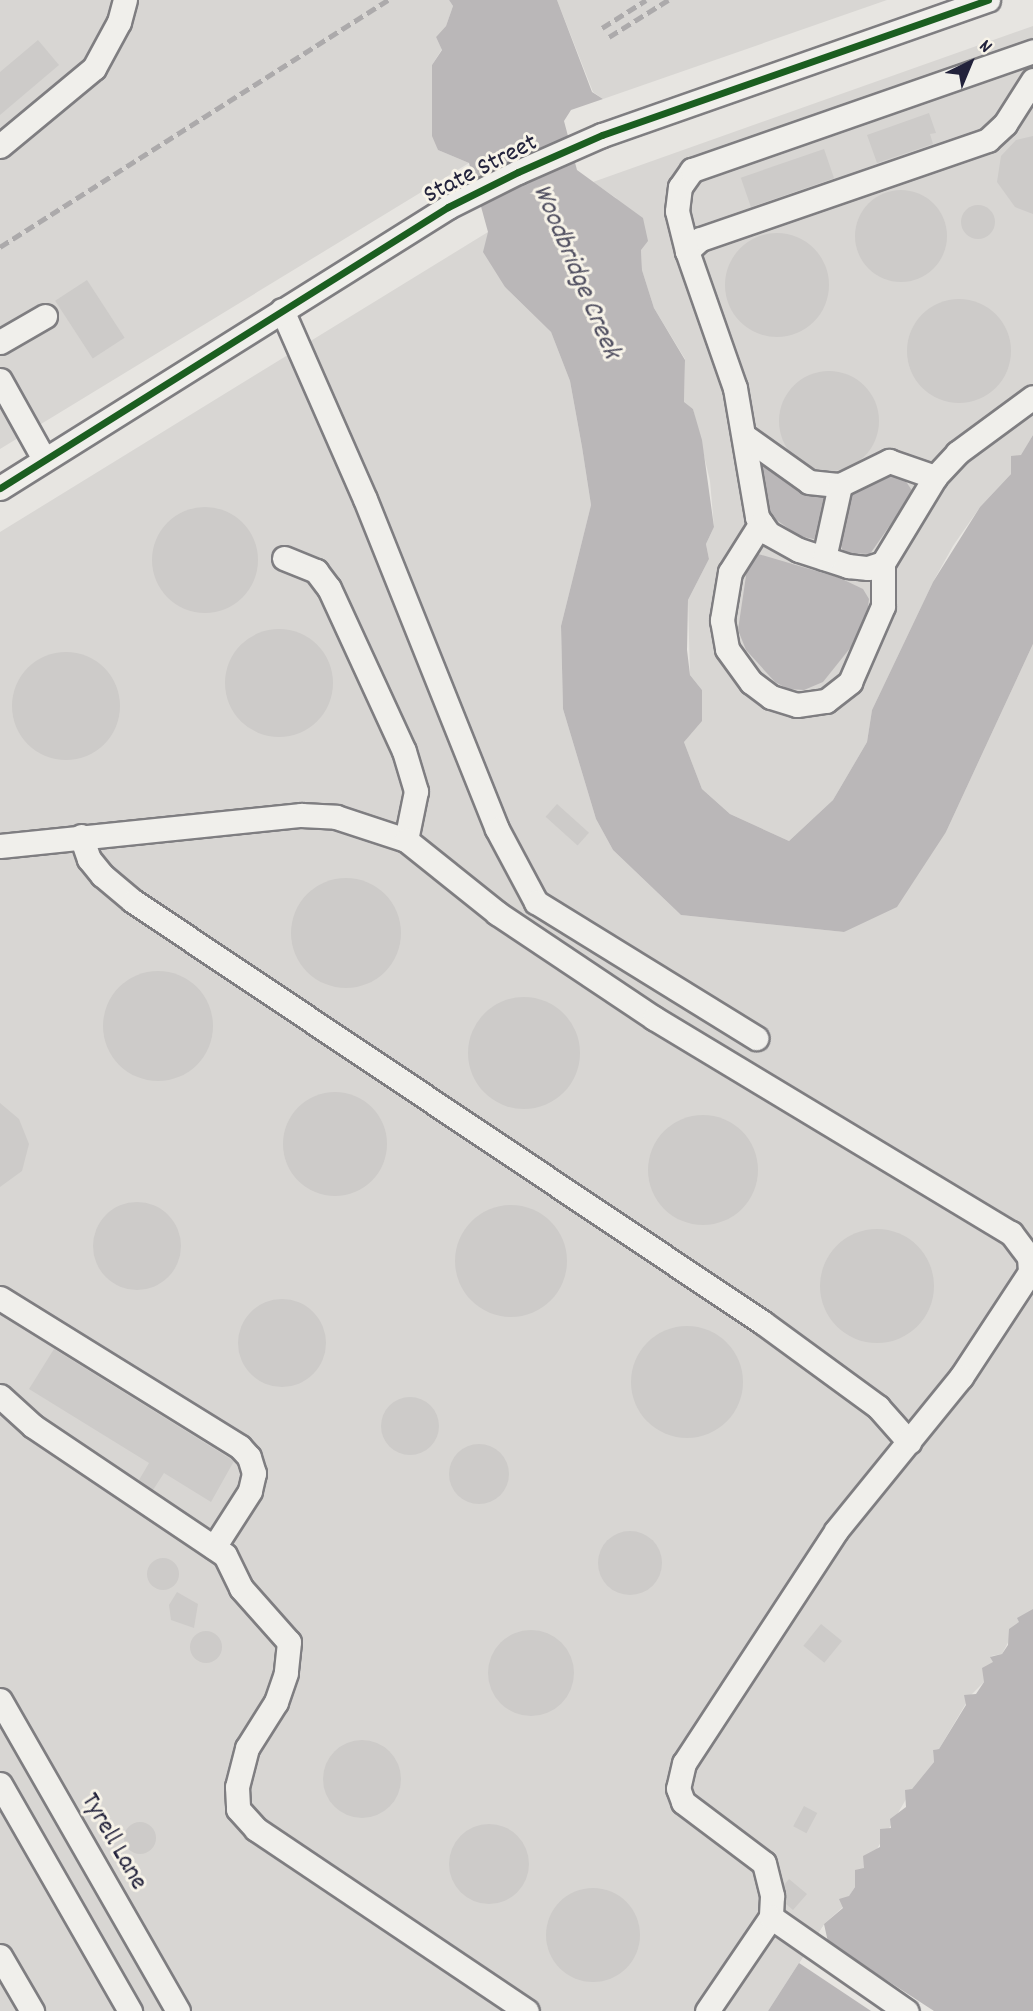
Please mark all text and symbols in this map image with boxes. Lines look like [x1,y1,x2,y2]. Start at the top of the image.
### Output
north arrow [935,28,1005,98]
text: N [972,34,997,60]
street label: State Street [419,128,543,212]
water label: Woodbridge Creek [523,180,627,364]
street label: Tyrell Lane [73,1788,153,1896]

